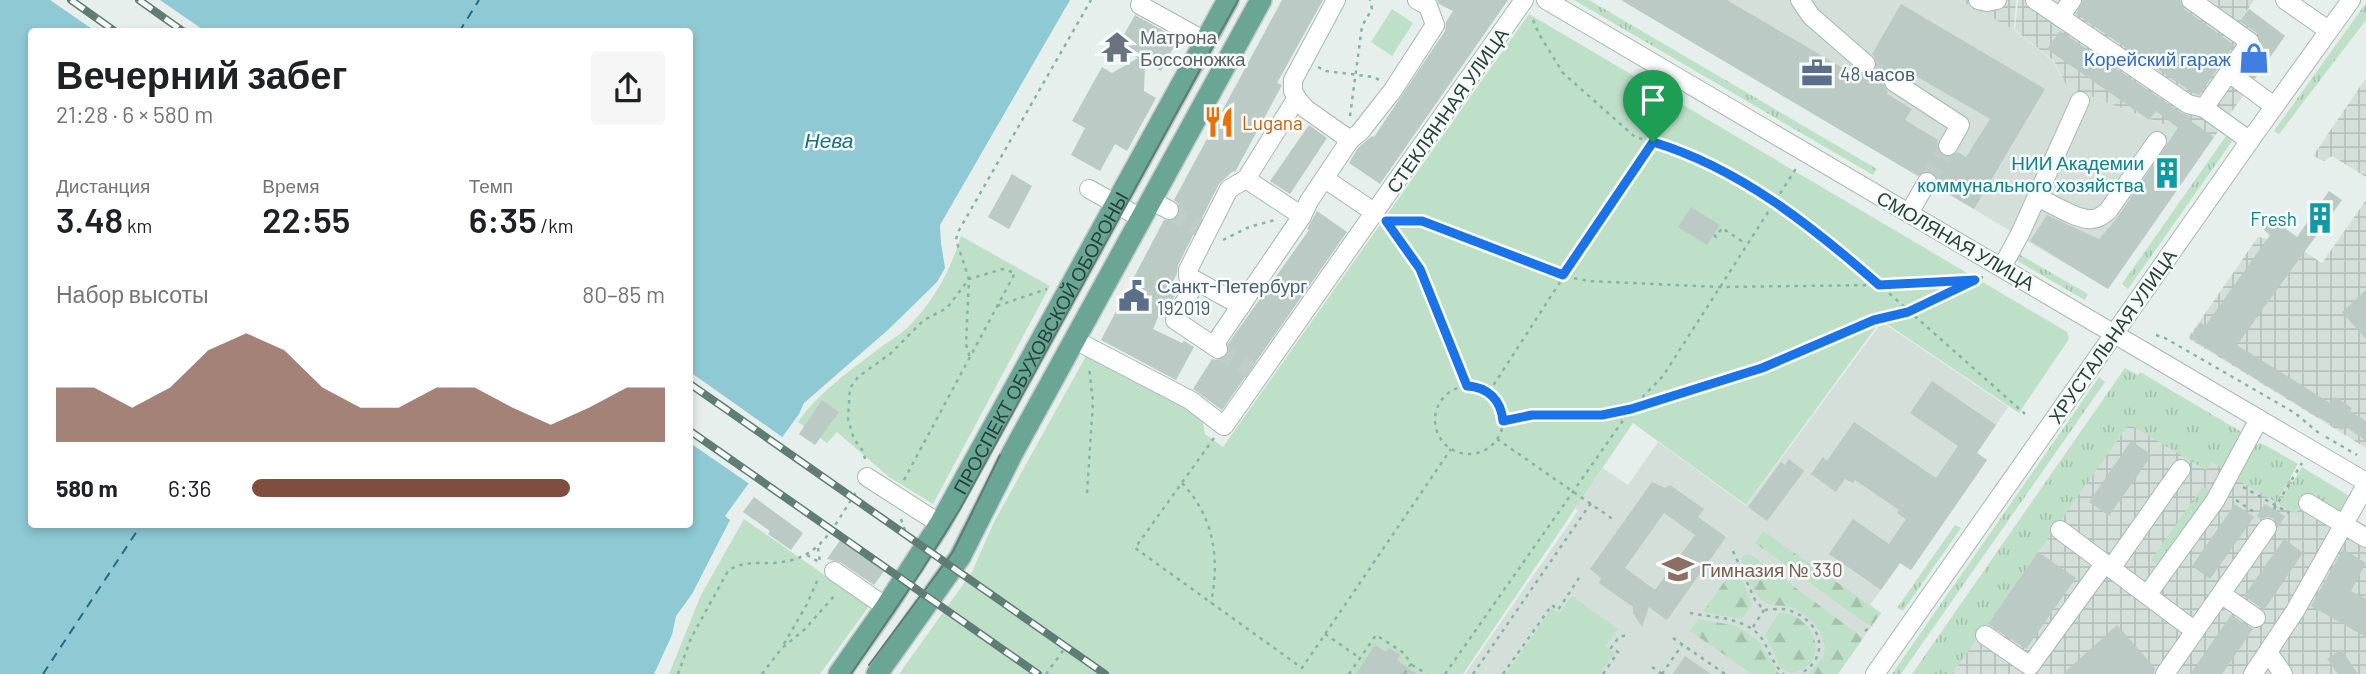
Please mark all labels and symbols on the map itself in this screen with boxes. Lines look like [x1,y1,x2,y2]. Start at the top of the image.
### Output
street label: СТЕКЛЯННАЯ УЛИЦА [1381,23,1513,197]
place label: Матрона Боссоножка [1140,25,1246,70]
temple icon: Матрона Боссоножка [1100,30,1134,64]
shop icon: Корейский гараж [2237,41,2271,75]
place label: Корейский гараж [2084,47,2231,70]
office icon: 48 часов [1800,56,1834,90]
place label: 48 часов [1840,62,1915,85]
pin [1623,70,1683,142]
restaurant icon: Lugana [1202,105,1236,139]
place label: Lugana [1242,111,1303,134]
water label: Нева [804,127,854,152]
place label: НИИ Академии коммунального хозяйства [1917,151,2144,196]
building icon: НИИ Академии коммунального хозяйства [2150,156,2184,190]
street label: СМОЛЯНАЯ УЛИЦА [1873,185,2039,295]
street label: ПРОСПЕКТ ОБУХОВСКОЙ ОБОРОНЫ [947,187,1132,498]
building icon: Fresh [2303,201,2337,235]
place label: Fresh [2250,207,2297,230]
street label: ХРУСТАЛЬНАЯ УЛИЦА [2043,244,2181,428]
place label: Санкт-Петербург 192019 [1157,274,1307,319]
public building icon: Санкт-Петербург 192019 [1117,279,1151,313]
school or university icon: Гимназия № 330 [1661,552,1695,586]
place label: Гимназия № 330 [1701,558,1843,581]

